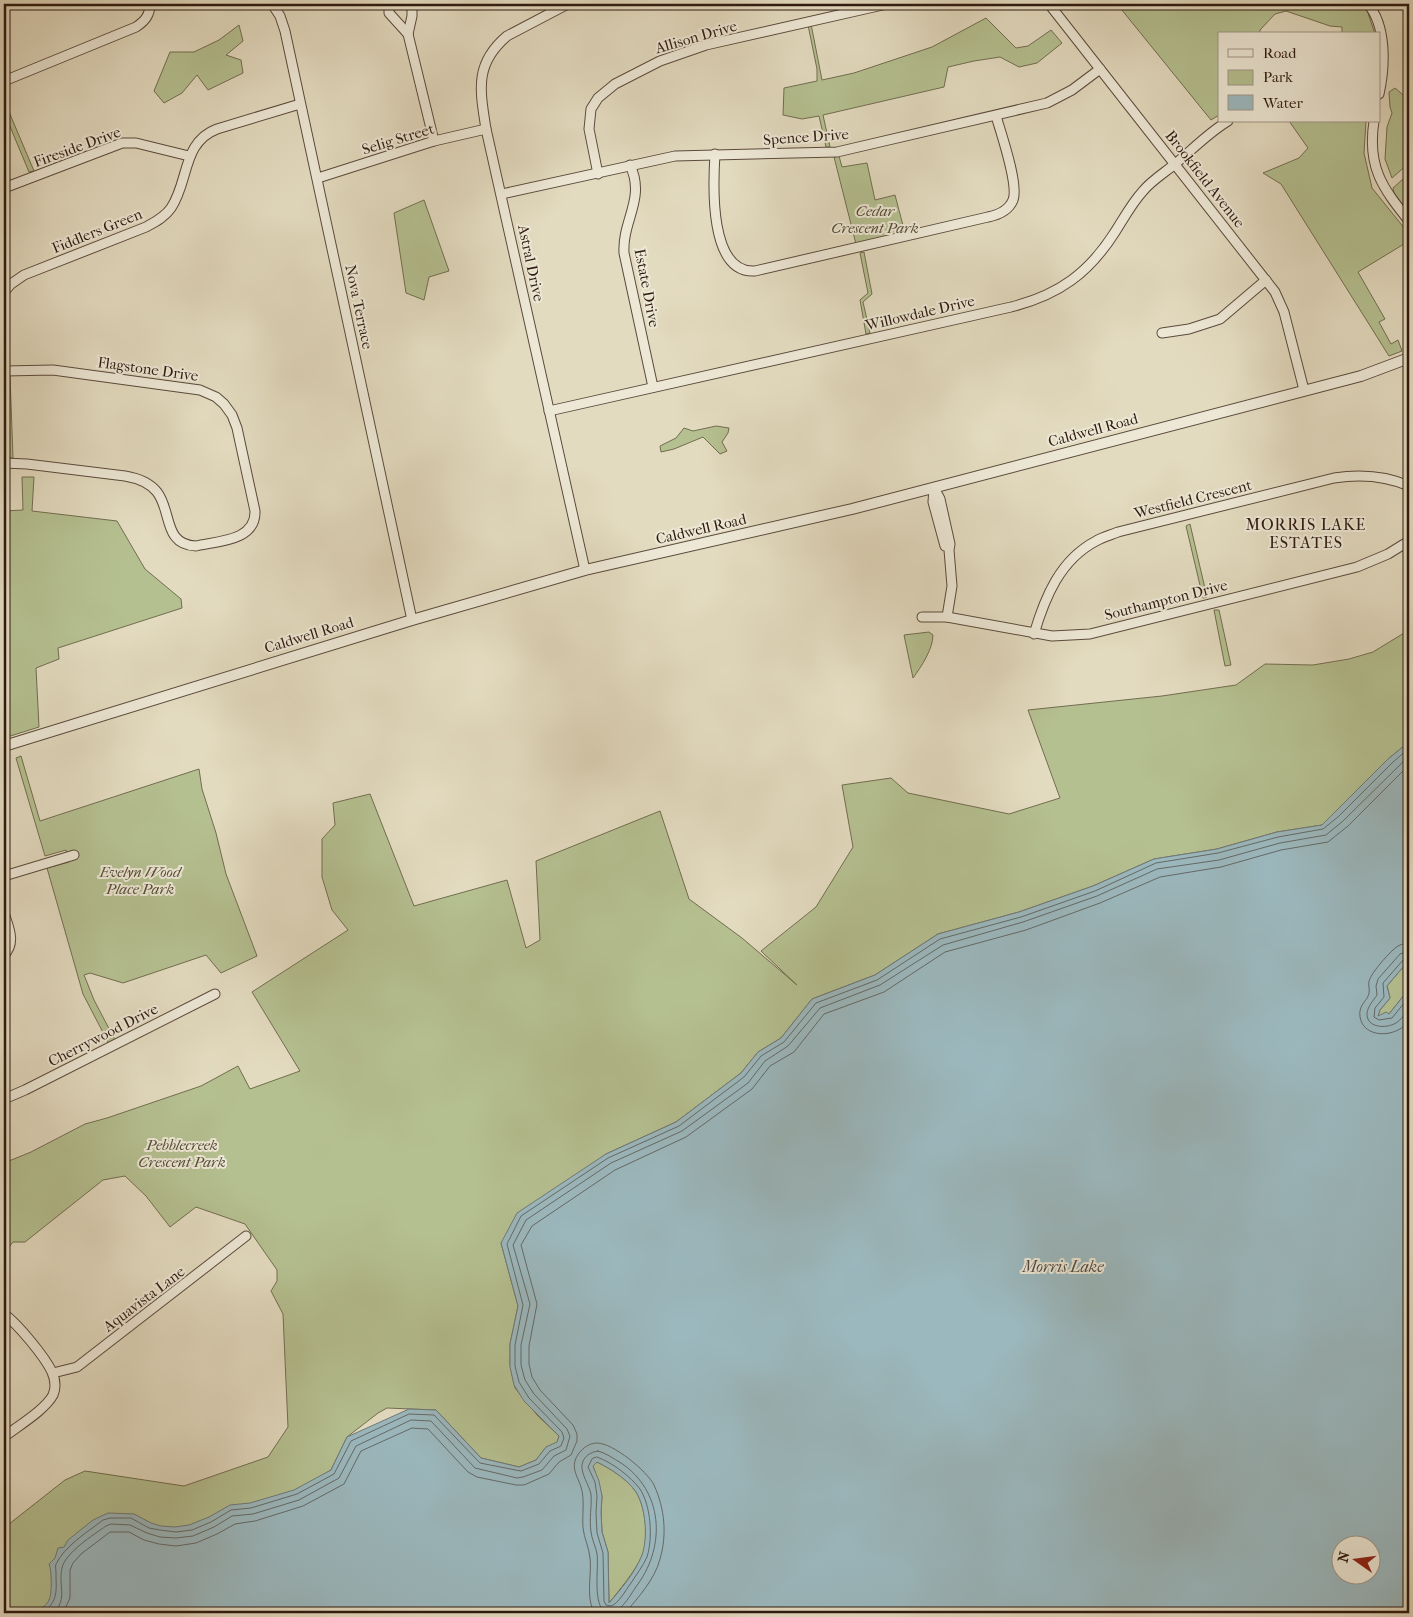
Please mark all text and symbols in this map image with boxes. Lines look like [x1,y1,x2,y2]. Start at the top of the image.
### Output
street label: Allison Drive [652,17,739,58]
legend [1218,32,1380,122]
text: Road [1263,44,1297,62]
text: Park [1263,68,1293,86]
text: Water [1262,94,1303,112]
street label: Selig Street [360,119,437,158]
street label: Fireside Drive [31,123,124,171]
street label: Spence Drive [763,125,850,149]
street label: Brookfield Avenue [1161,127,1249,232]
park label: Cedar Crescent Park [831,202,919,237]
street label: Fiddlers Green [49,205,145,257]
street label: Astral Drive [514,222,548,304]
street label: Estate Drive [631,247,664,329]
street label: Nova Terrace [341,263,377,351]
street label: Willowdale Drive [863,292,977,335]
street label: Flagstone Drive [96,353,200,385]
street label: Caldwell Road [1046,409,1141,451]
street label: Westfield Crescent [1131,476,1254,523]
street label: Caldwell Road [654,510,749,548]
district label: MORRIS LAKE ESTATES [1246,515,1366,552]
street label: Southampton Drive [1102,576,1230,624]
street label: Caldwell Road [262,613,357,657]
park label: Evelyn Wood Place Park [98,863,183,898]
street label: Cherrywood Drive [45,999,161,1070]
park label: Pebblecreek Crescent Park [138,1136,226,1171]
water label: Morris Lake [1021,1257,1104,1276]
street label: Aquavista Lane [99,1262,189,1336]
north arrow [1330,1534,1380,1584]
text: N [1334,1549,1353,1564]

